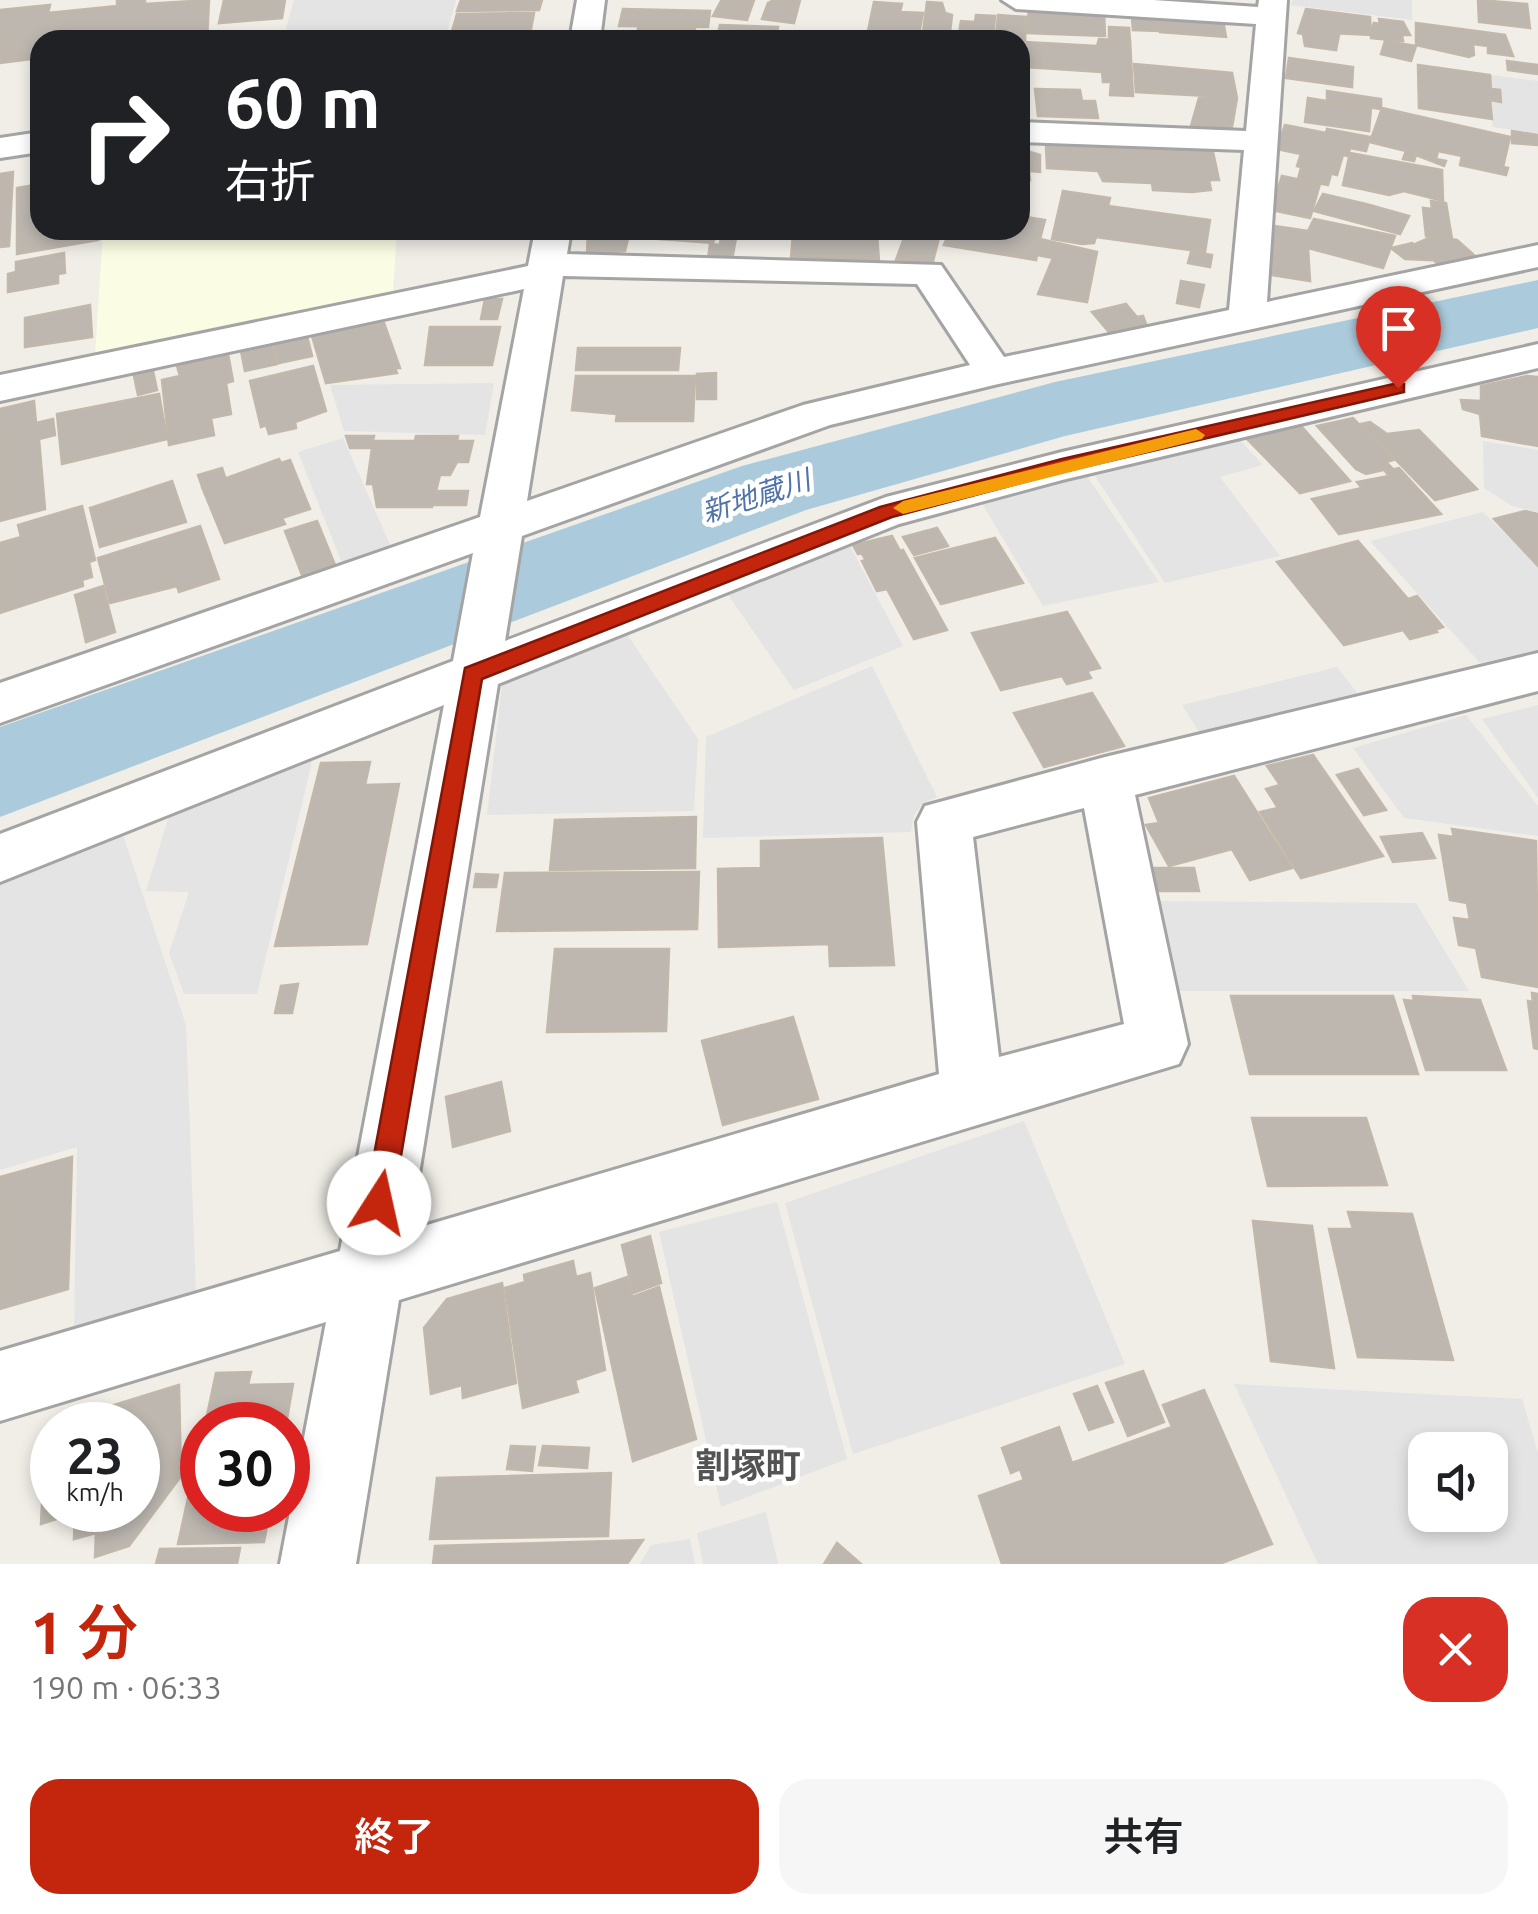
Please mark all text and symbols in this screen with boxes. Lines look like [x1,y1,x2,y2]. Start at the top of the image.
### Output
text: 60 m [225,63,381,141]
icon: right [60,70,190,200]
text: 右折 [225,155,315,206]
pin [1356,286,1441,389]
icon: arrive [1371,301,1426,356]
water label: 新地蔵川 [698,463,817,528]
position arrow [327,1151,431,1255]
speed limit sign: 30 [180,1402,310,1532]
text: 23 [67,1427,123,1483]
map controls [1408,1432,1508,1532]
button: sound [1408,1432,1508,1532]
district label: 割塚町 [695,1445,801,1485]
text: km/h [66,1478,124,1506]
button: close [1403,1597,1508,1702]
text: 1 分 [30,1598,138,1665]
text: 190 m · 06:33 [30,1669,222,1705]
button: 終了 [30,1779,759,1894]
button: 共有 [779,1779,1508,1894]

